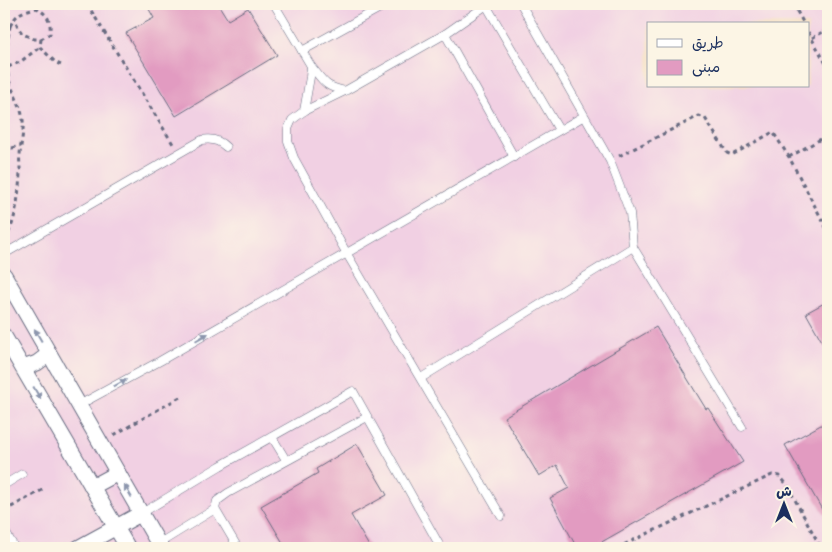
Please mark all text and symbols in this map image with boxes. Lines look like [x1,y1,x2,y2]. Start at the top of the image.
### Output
legend [647,22,810,88]
text: طريق [692,33,724,55]
text: مبنى [692,57,720,79]
one-way arrow [34,328,42,342]
one-way arrow [196,332,209,341]
one-way arrow [112,379,127,387]
one-way arrow [33,386,42,399]
north arrow [760,480,810,530]
text: ش [776,482,792,503]
one-way arrow [124,484,133,497]

